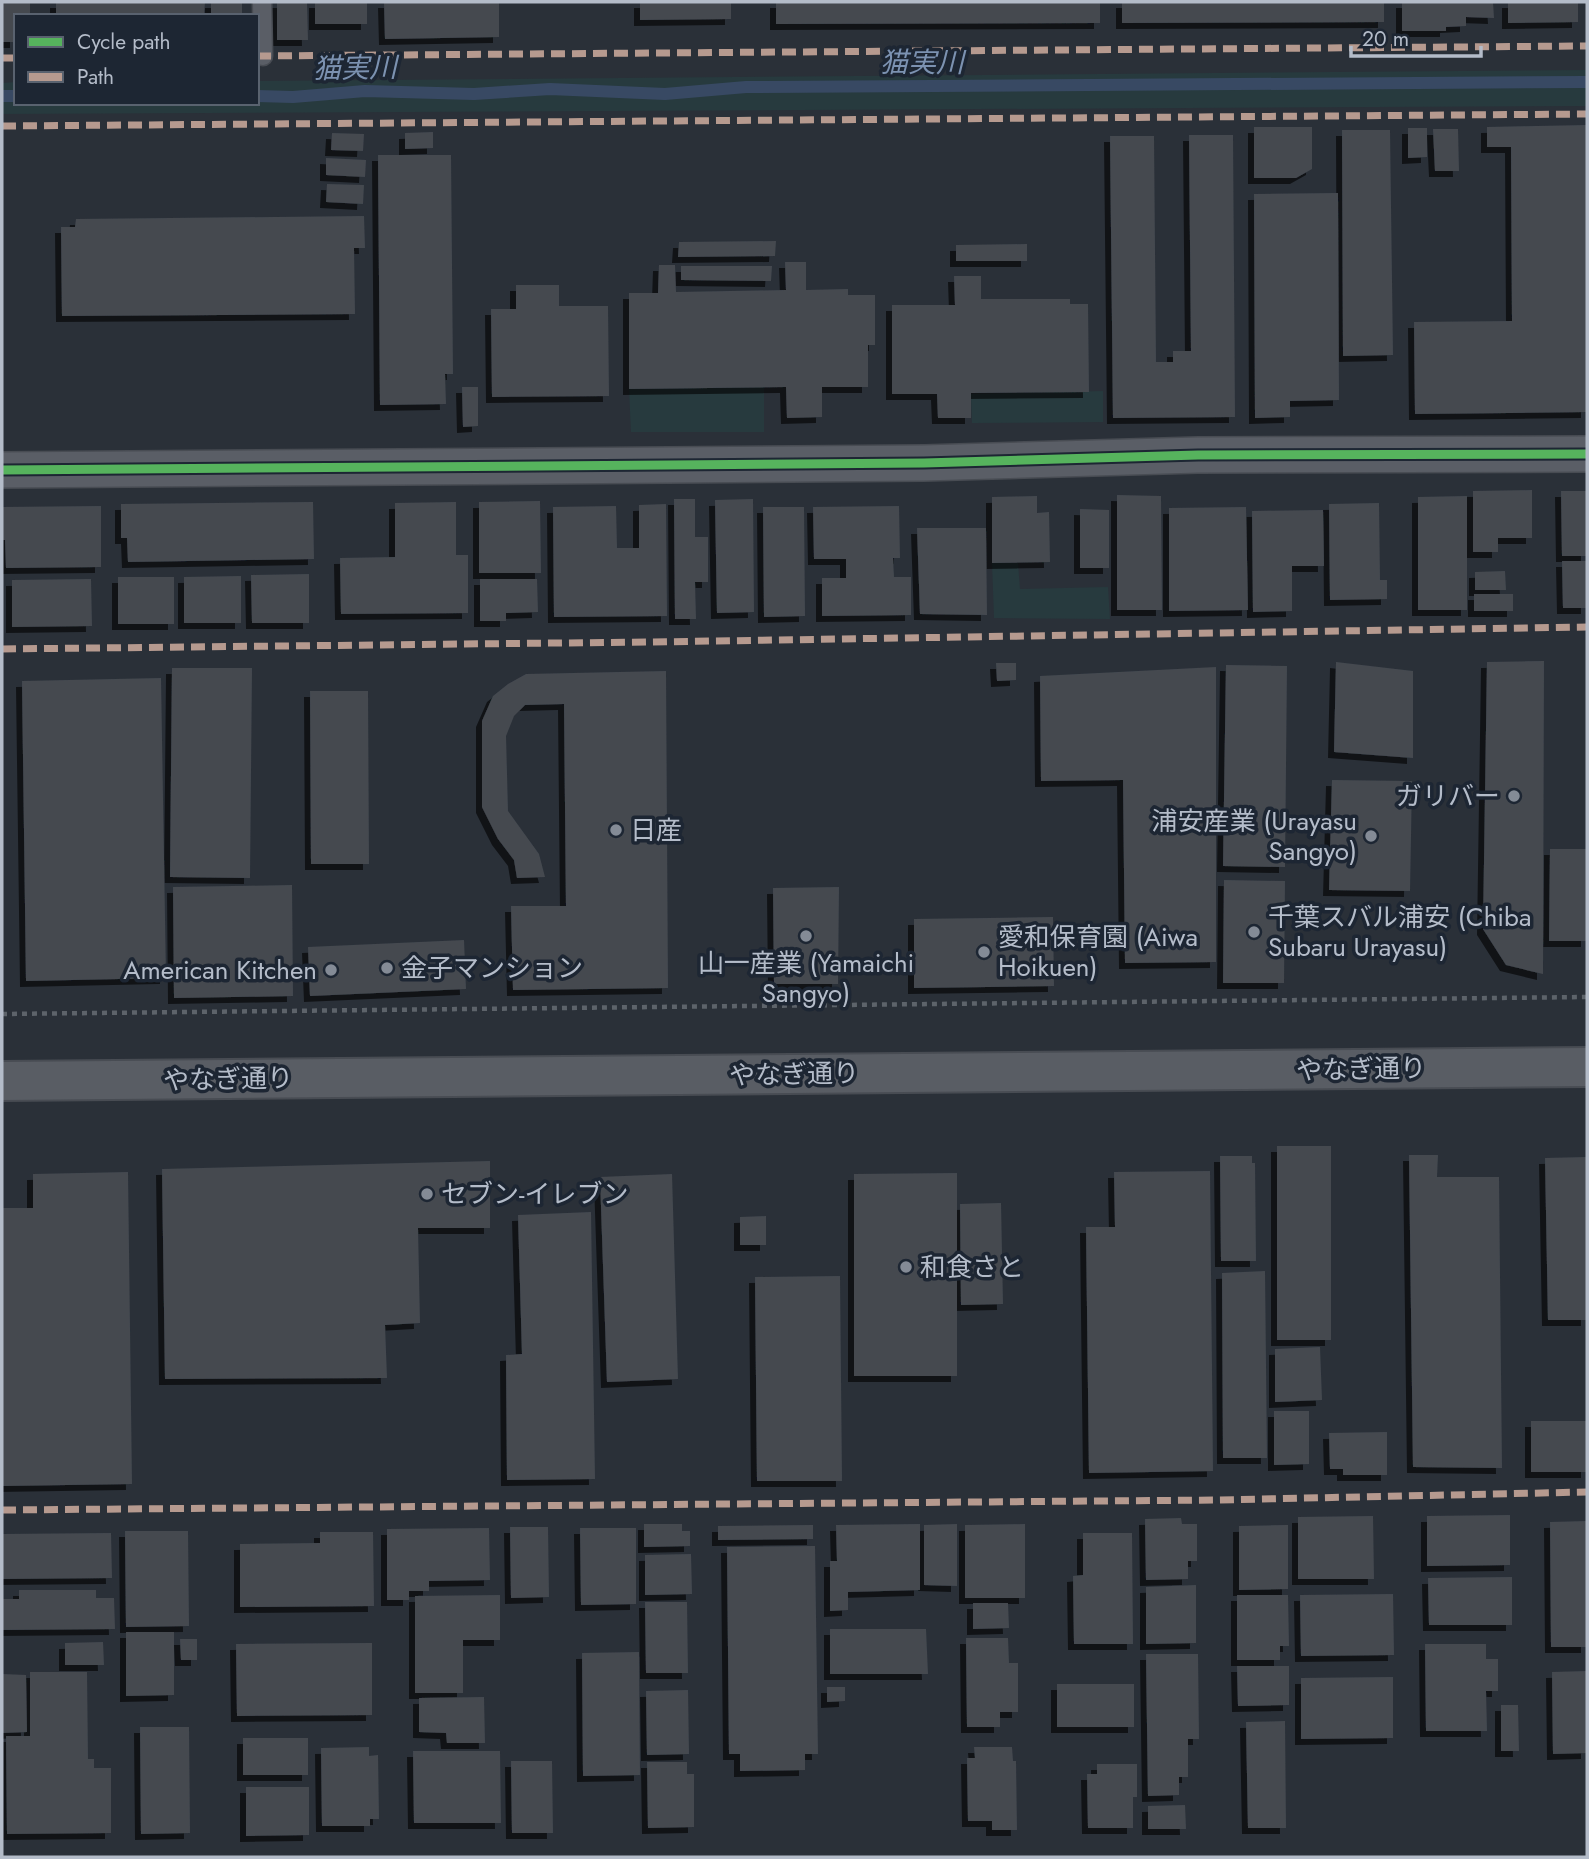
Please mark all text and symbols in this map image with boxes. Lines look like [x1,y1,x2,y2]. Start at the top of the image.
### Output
legend [14,14,259,105]
scale bar [1351,14,1480,58]
text: 20 m [1362,24,1409,54]
text: Cycle path [77,27,170,57]
water label: 猫実川 [880,42,967,83]
water label: 猫実川 [313,47,400,89]
text: Path [77,62,114,92]
place label: ガリバー [1396,777,1500,815]
marker: ガリバー [1506,788,1522,804]
place label: 浦安産業 (Urayasu Sangyo) [1151,802,1357,870]
place label: 日産 [630,811,682,849]
marker: 日産 [608,822,624,838]
marker: 浦安産業 (Urayasu Sangyo) [1363,828,1379,844]
place label: 千葉スバル浦安 (Chiba Subaru Urayasu) [1268,898,1531,966]
place label: 愛和保育園 (Aiwa Hoikuen) [998,918,1198,986]
marker: 千葉スバル浦安 (Chiba Subaru Urayasu) [1246,924,1262,940]
marker: 山一産業 (Yamaichi Sangyo) [798,928,814,944]
place label: 山一産業 (Yamaichi Sangyo) [698,944,914,1012]
marker: 愛和保育園 (Aiwa Hoikuen) [976,944,992,960]
place label: 金子マンション [401,949,583,987]
place label: American Kitchen [123,951,317,989]
marker: 金子マンション [379,960,395,976]
marker: American Kitchen [323,962,339,978]
street label: やなぎ通り [1296,1049,1426,1089]
street label: やなぎ通り [729,1054,859,1094]
street label: やなぎ通り [163,1059,293,1099]
place label: セブン-イレブン [441,1175,628,1213]
marker: セブン-イレブン [419,1186,435,1202]
place label: 和食さと [920,1248,1024,1286]
marker: 和食さと [898,1259,914,1275]

